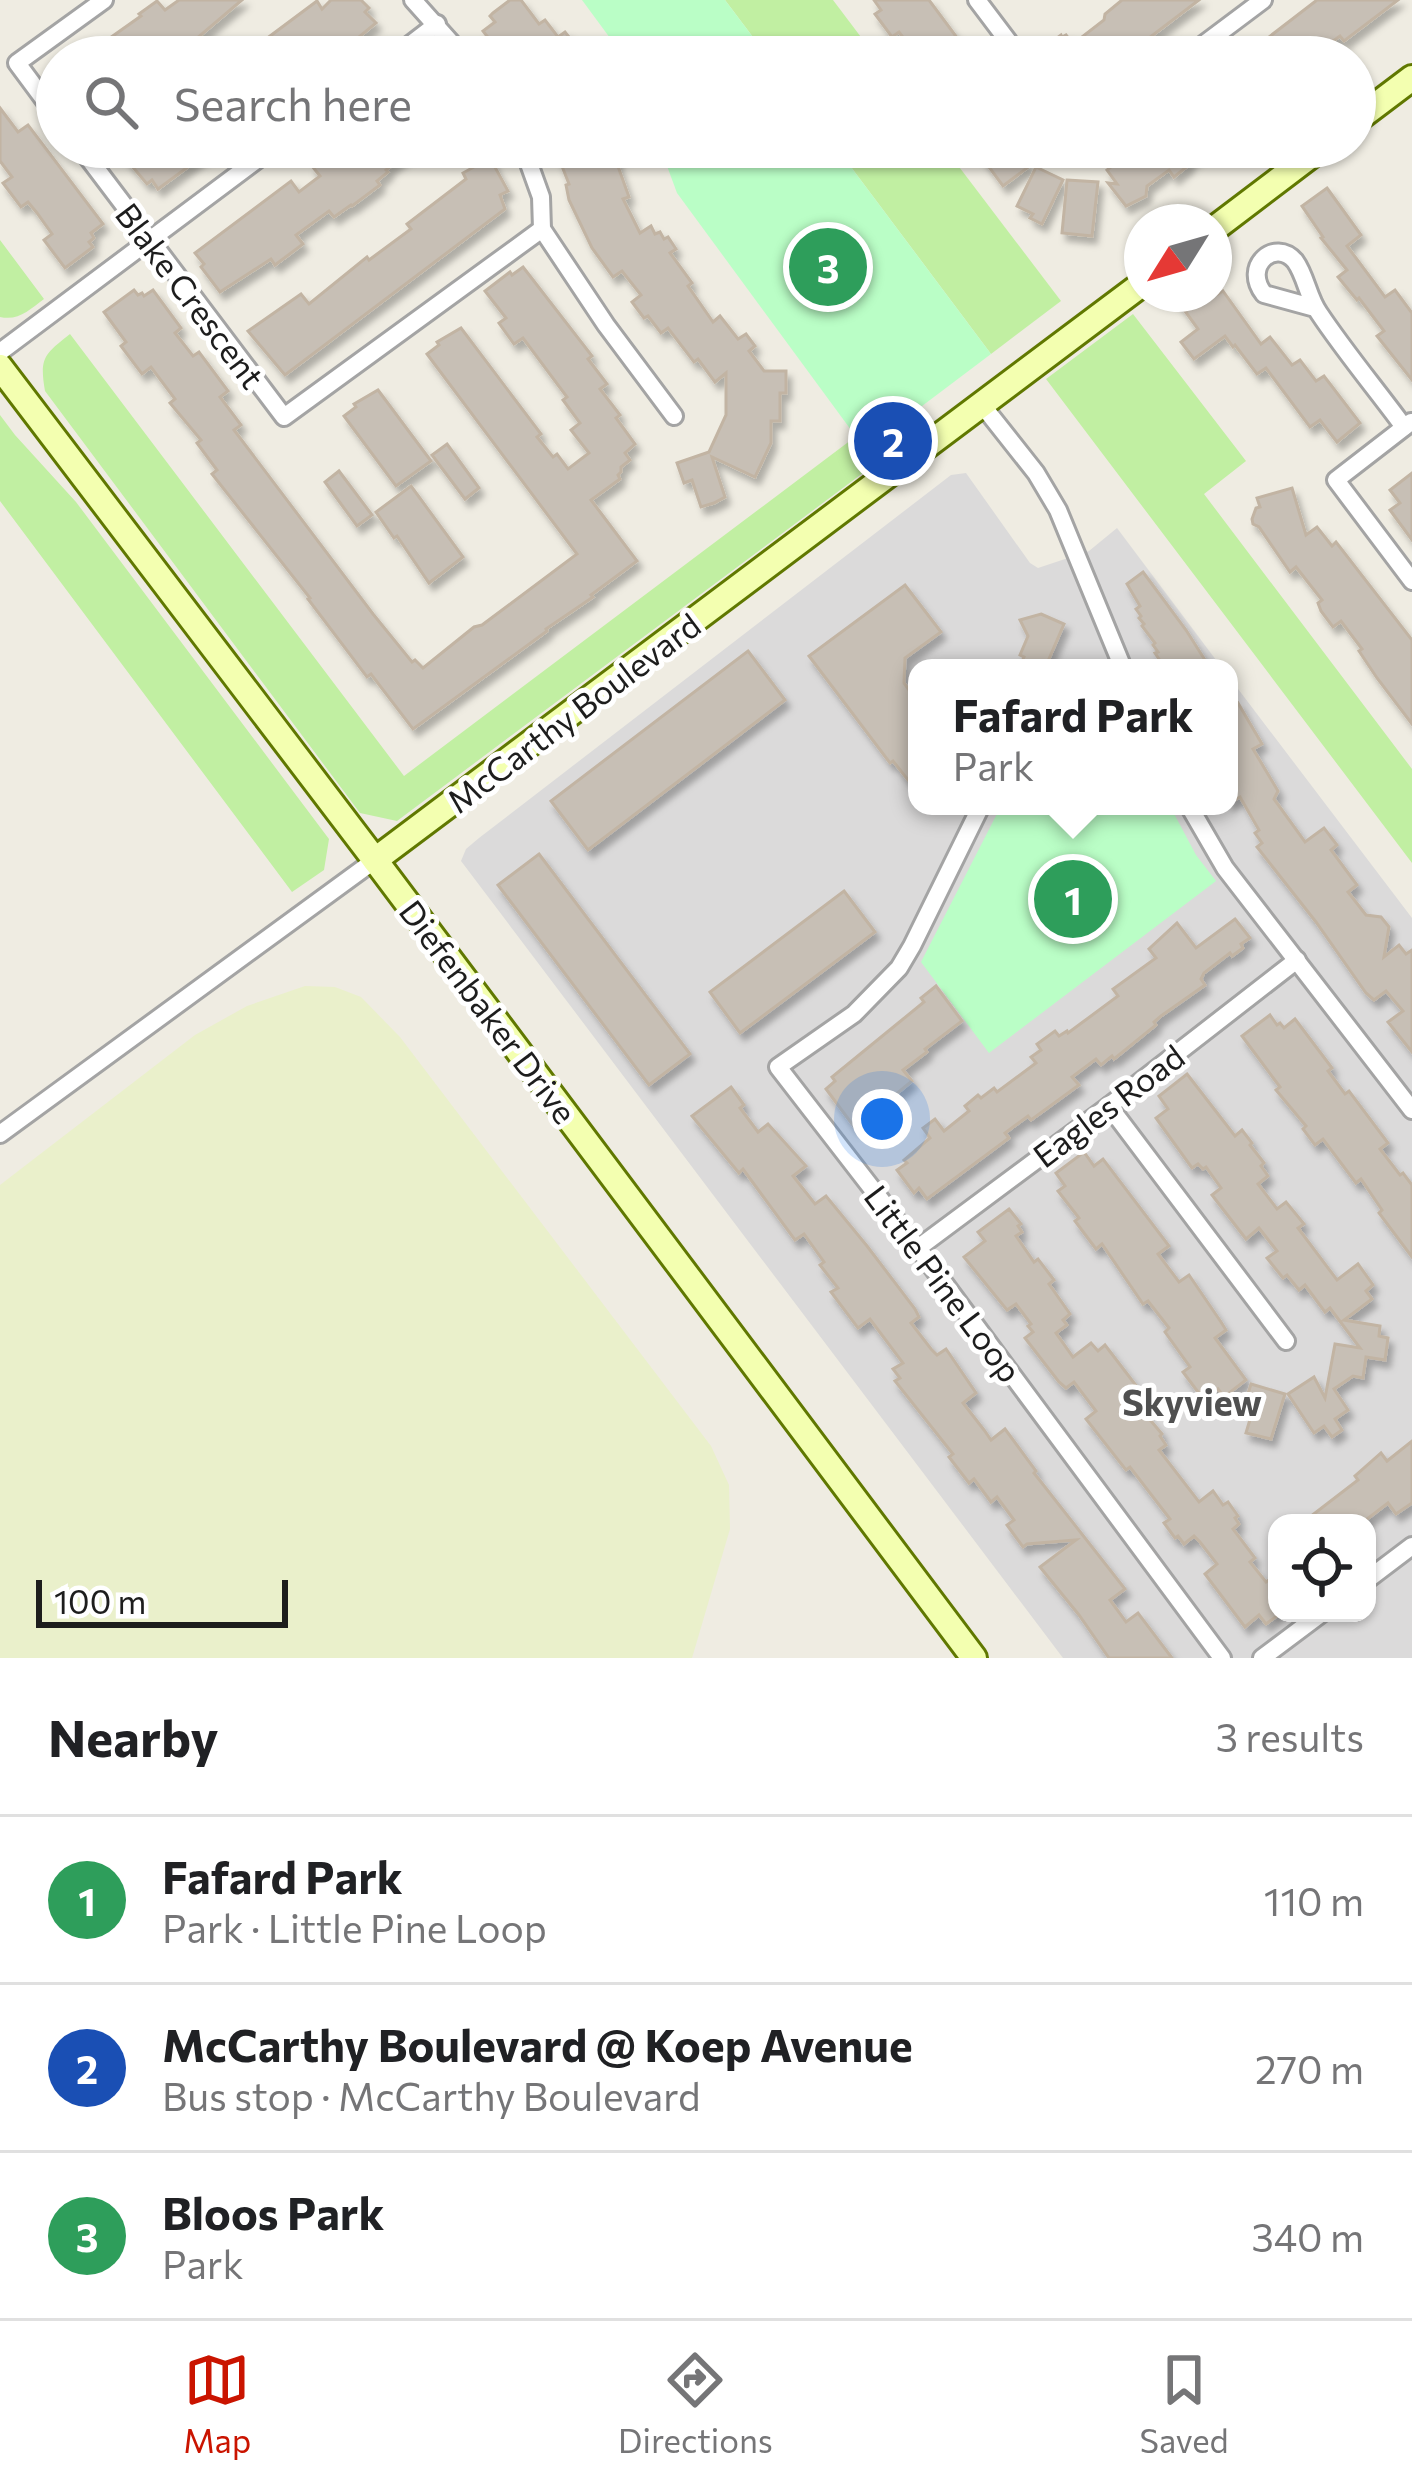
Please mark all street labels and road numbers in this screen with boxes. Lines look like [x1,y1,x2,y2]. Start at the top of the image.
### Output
street label: Blake Crescent [108,194,274,396]
street label: McCarthy Boulevard [438,603,708,821]
street label: Diefenbaker Drive [392,891,586,1131]
street label: Eagles Road [1024,1035,1192,1175]
street label: Little Pine Loop [857,1176,1031,1390]

